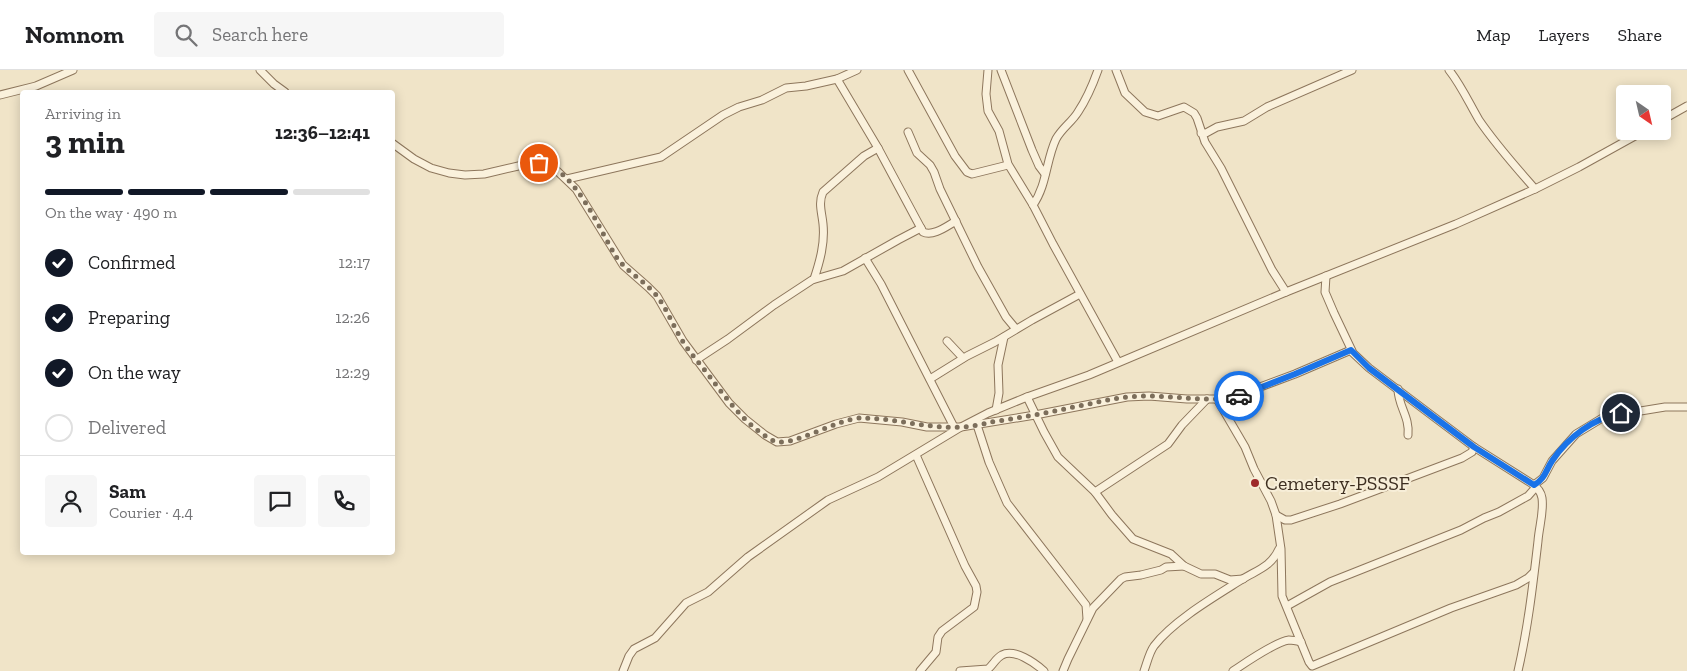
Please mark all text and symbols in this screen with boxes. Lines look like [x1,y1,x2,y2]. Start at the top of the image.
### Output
search box [154,12,504,57]
text: Nomnom [25,20,124,49]
icon: search [172,21,200,49]
text: Search here [212,23,308,46]
text: Map [1476,24,1511,46]
text: Layers [1539,24,1590,46]
text: Share [1618,24,1662,46]
north arrow [1616,85,1671,140]
map controls [1616,85,1671,140]
text: Arriving in [45,104,121,123]
text: 12:36–12:41 [275,121,370,144]
text: 3 min [45,123,125,161]
pin [518,142,560,184]
icon: bag [525,149,553,177]
text: On the way · 490 m [45,203,177,222]
icon: check [45,249,73,277]
text: Confirmed [88,251,175,274]
text: 12:17 [339,253,370,272]
icon: check [45,304,73,332]
text: Preparing [88,306,170,329]
text: 12:26 [335,308,370,327]
icon: check [45,359,73,387]
text: On the way [88,361,181,384]
text: 12:29 [335,363,370,382]
courier [1214,371,1264,421]
icon: car [1225,382,1253,410]
pin [1600,392,1642,434]
icon: home [1607,399,1635,427]
text: Delivered [88,416,166,439]
place label: Cemetery-PSSSF [1265,471,1410,495]
button: person [45,475,97,527]
button: chat [254,475,306,527]
button: phone [318,475,370,527]
marker: Cemetery-PSSSF [1249,477,1261,489]
text: Sam [109,480,146,503]
text: Courier · 4.4 [109,503,193,522]

